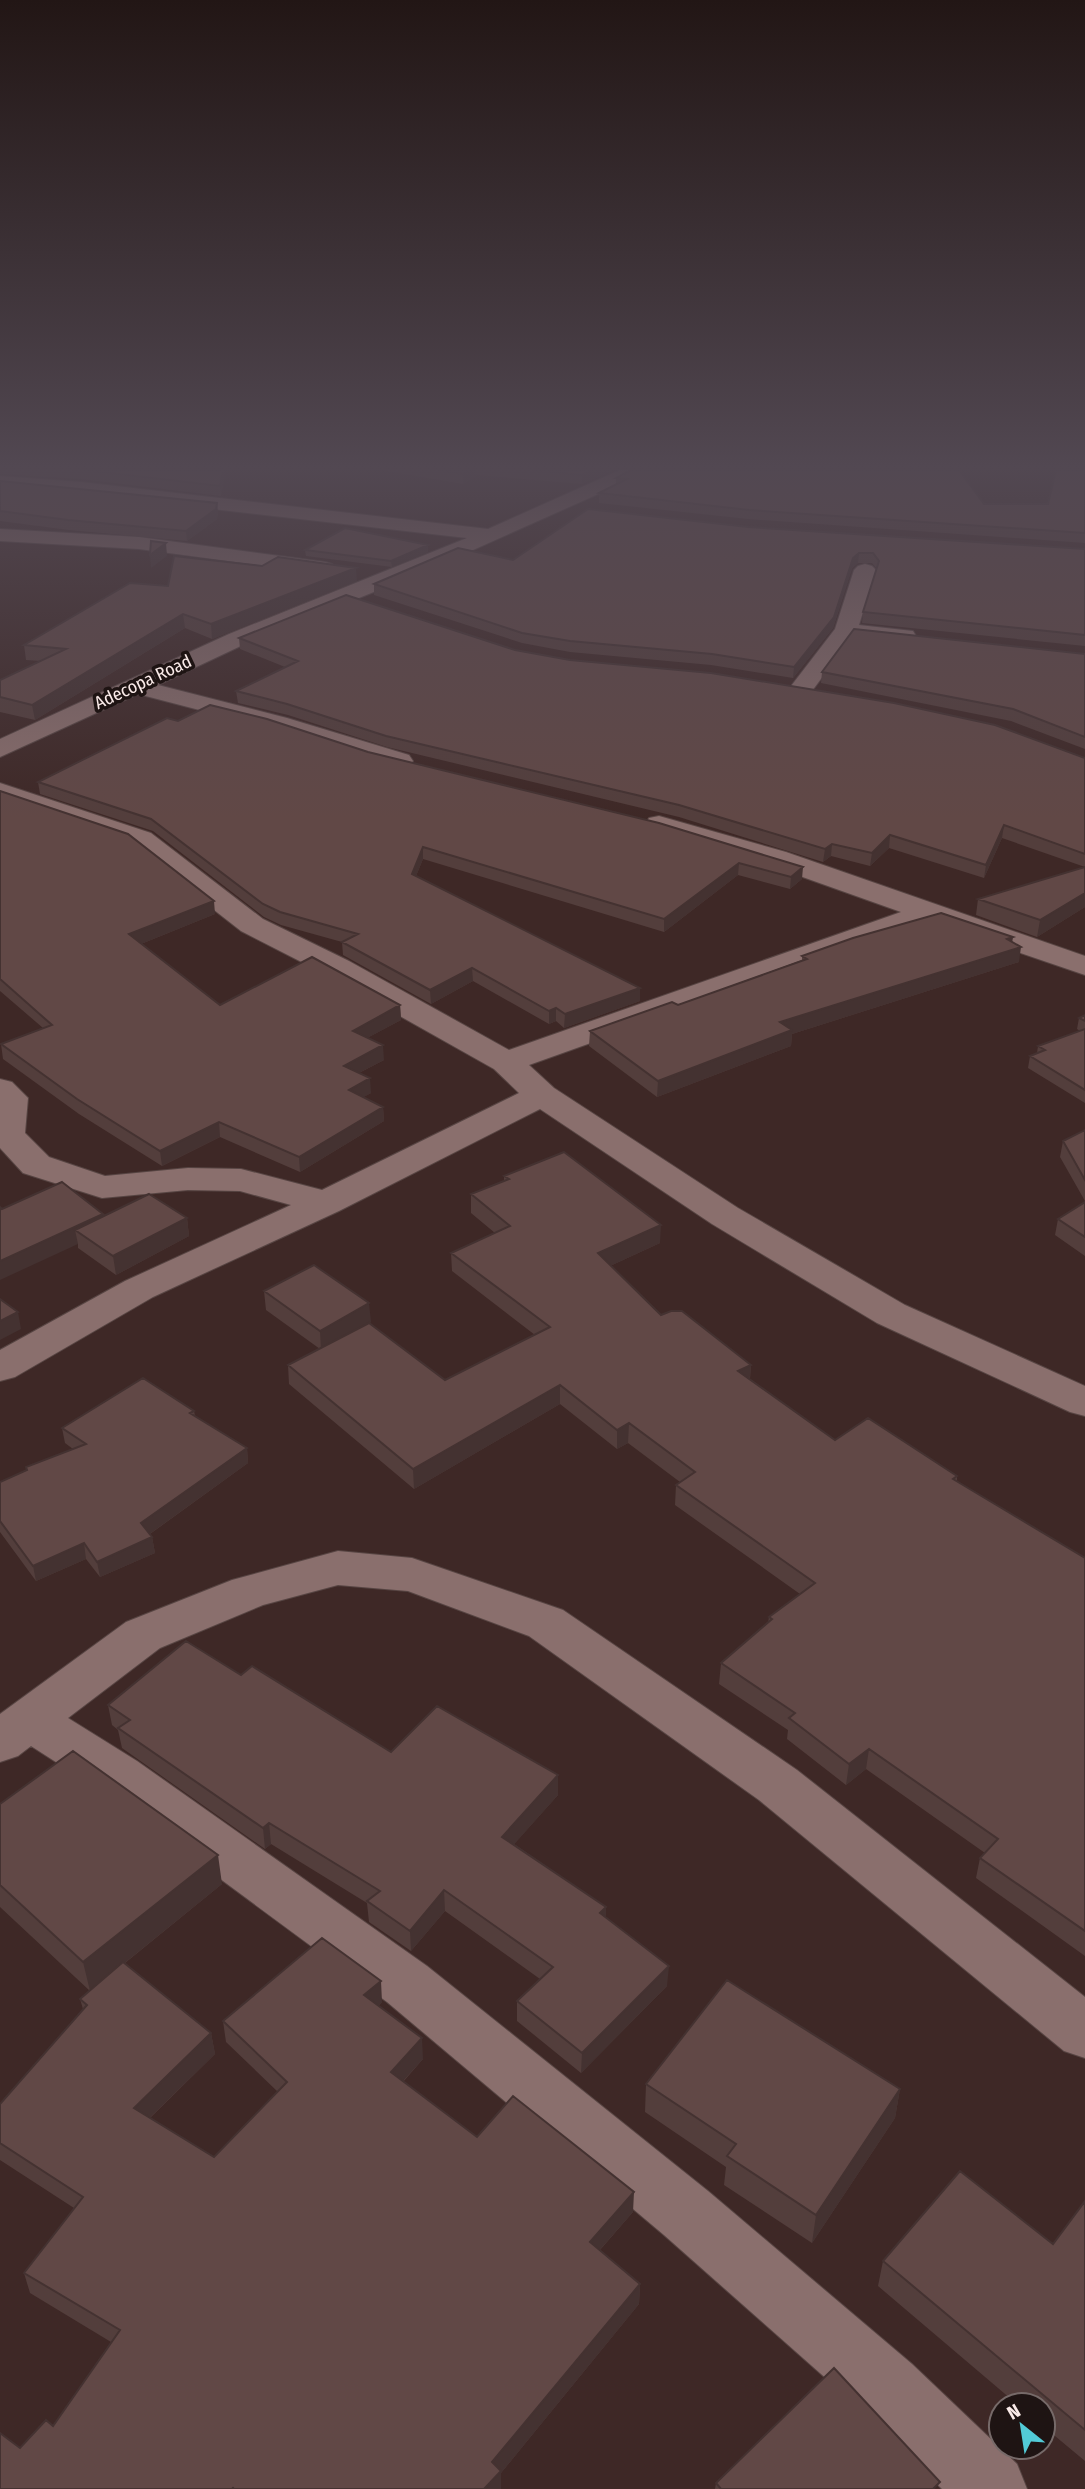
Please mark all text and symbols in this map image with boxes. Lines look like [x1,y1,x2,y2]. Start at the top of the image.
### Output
street label: Adecopa Road [91,650,195,714]
north arrow [987,2391,1057,2461]
text: N [1003,2399,1024,2425]

